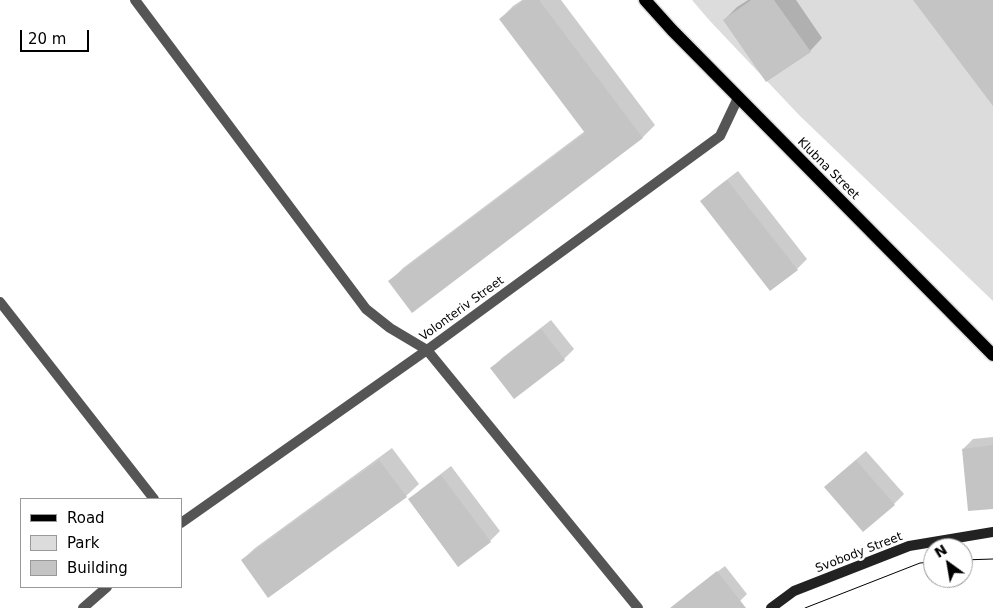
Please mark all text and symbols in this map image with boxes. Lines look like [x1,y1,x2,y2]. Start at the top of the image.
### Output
scale bar [22,20,91,52]
text: 20 m [28,30,66,48]
street label: Klubna Street [794,135,862,203]
street label: Volonteriv Street [417,274,507,344]
legend [20,498,182,588]
text: Road [67,509,105,527]
street label: Svobody Street [813,530,905,576]
text: Park [67,534,99,552]
north arrow [923,538,973,588]
text: N [931,541,950,561]
text: Building [67,559,128,577]

